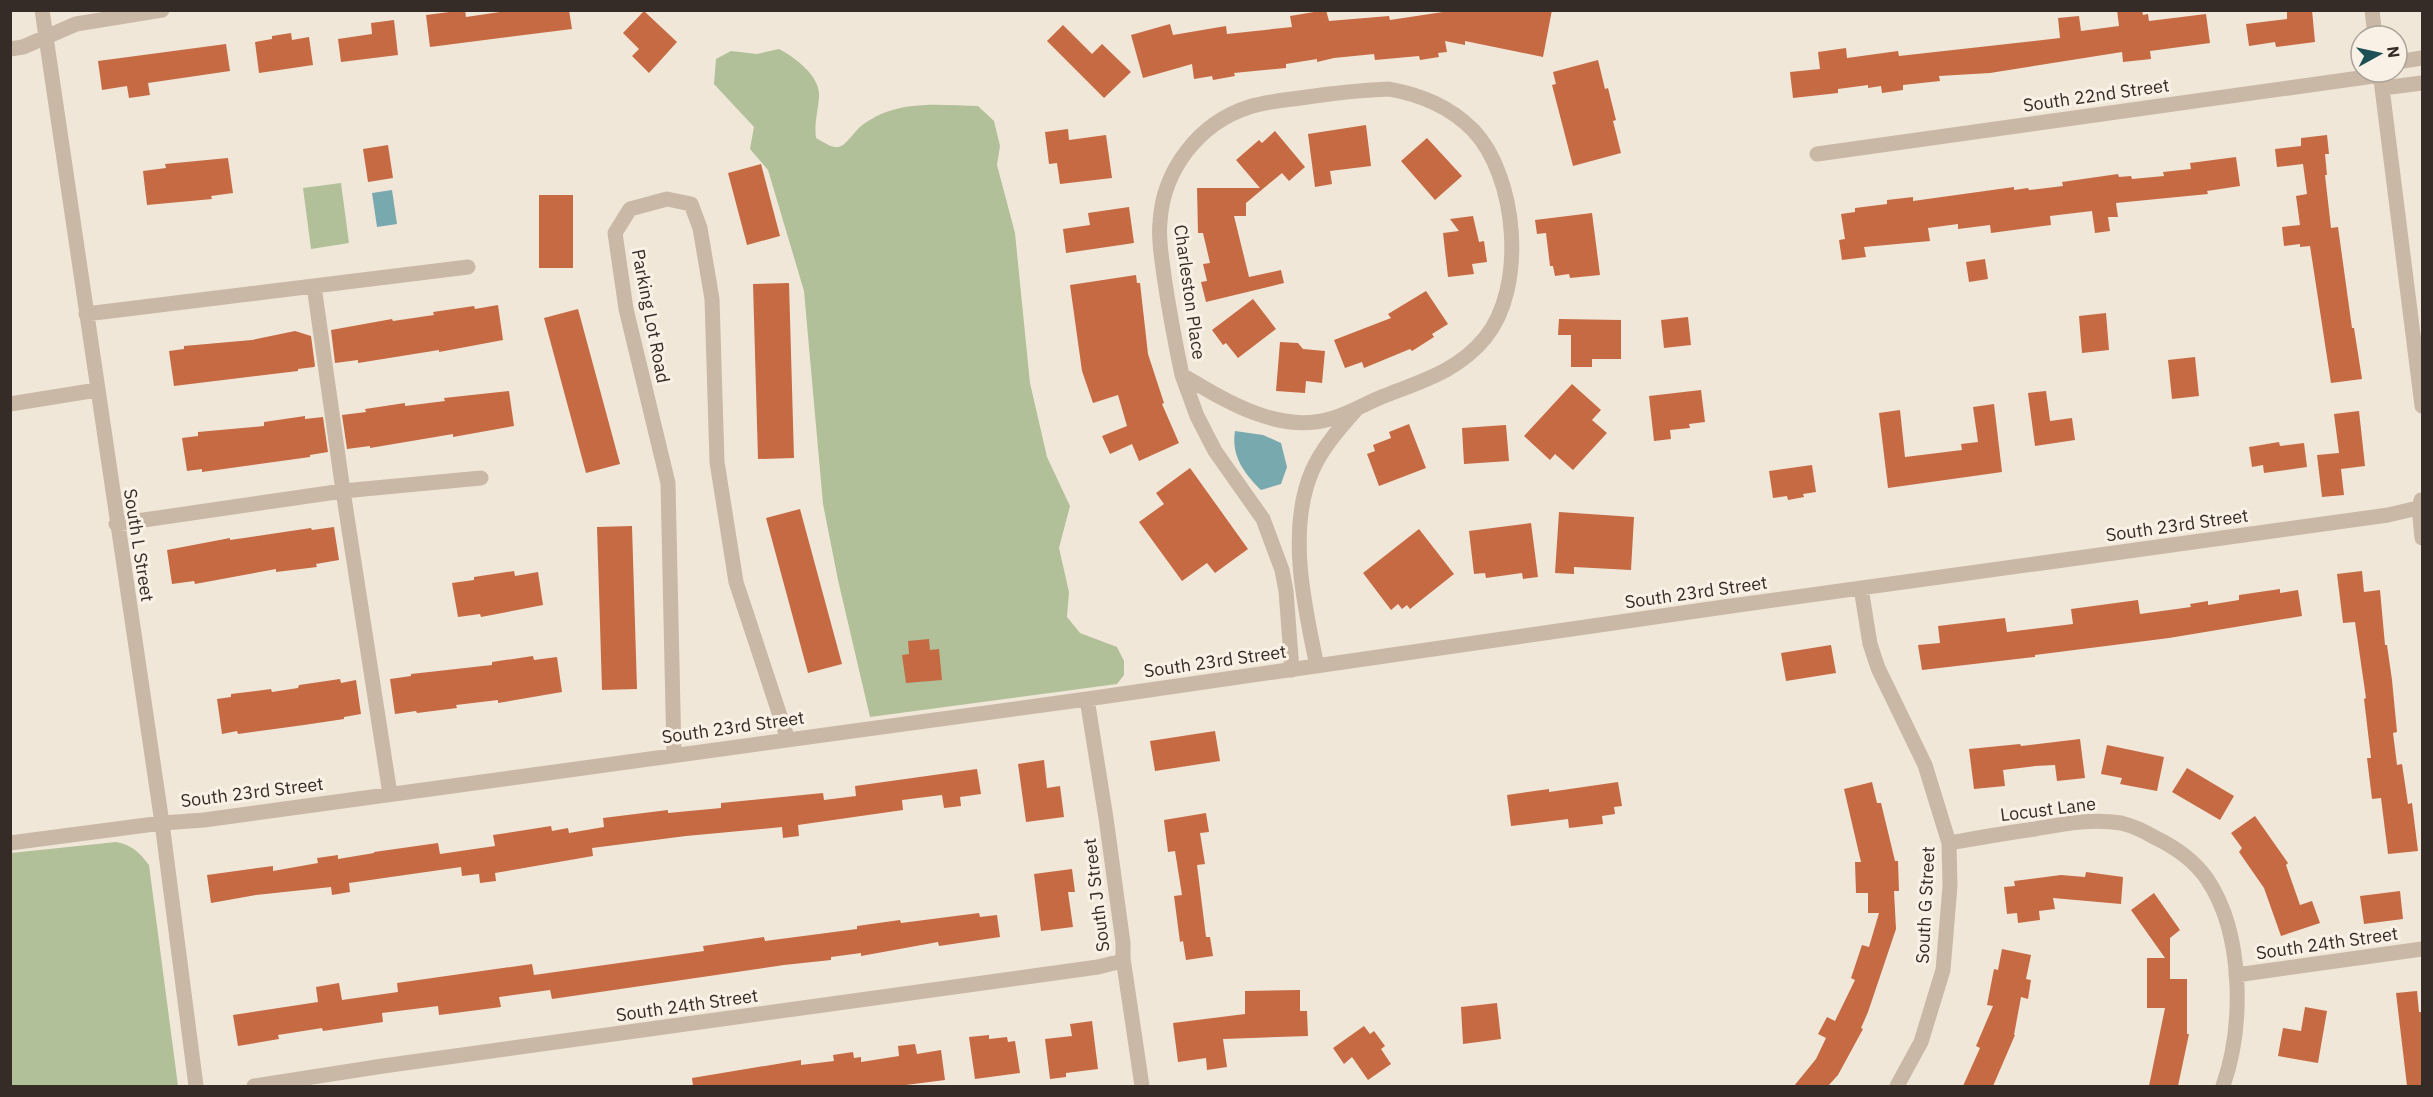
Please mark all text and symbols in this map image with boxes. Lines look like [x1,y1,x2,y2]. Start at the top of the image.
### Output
north arrow [2349,24,2409,84]
text: N [2383,45,2405,59]
street label: South 22nd Street [2021,73,2171,117]
street label: Charleston Place [1169,223,1211,361]
street label: Parking Lot Road [627,247,675,385]
street label: South L Street [119,487,159,603]
street label: South 23rd Street [2104,504,2250,546]
street label: South 23rd Street [1623,571,1769,613]
street label: South 23rd Street [1142,640,1288,682]
street label: South 23rd Street [660,706,806,748]
street label: South 23rd Street [179,772,325,812]
street label: Locust Lane [1999,792,2097,826]
street label: South J Street [1078,837,1114,953]
street label: South G Street [1910,846,1940,964]
street label: South 24th Street [2254,922,2400,964]
street label: South 24th Street [614,984,760,1026]

